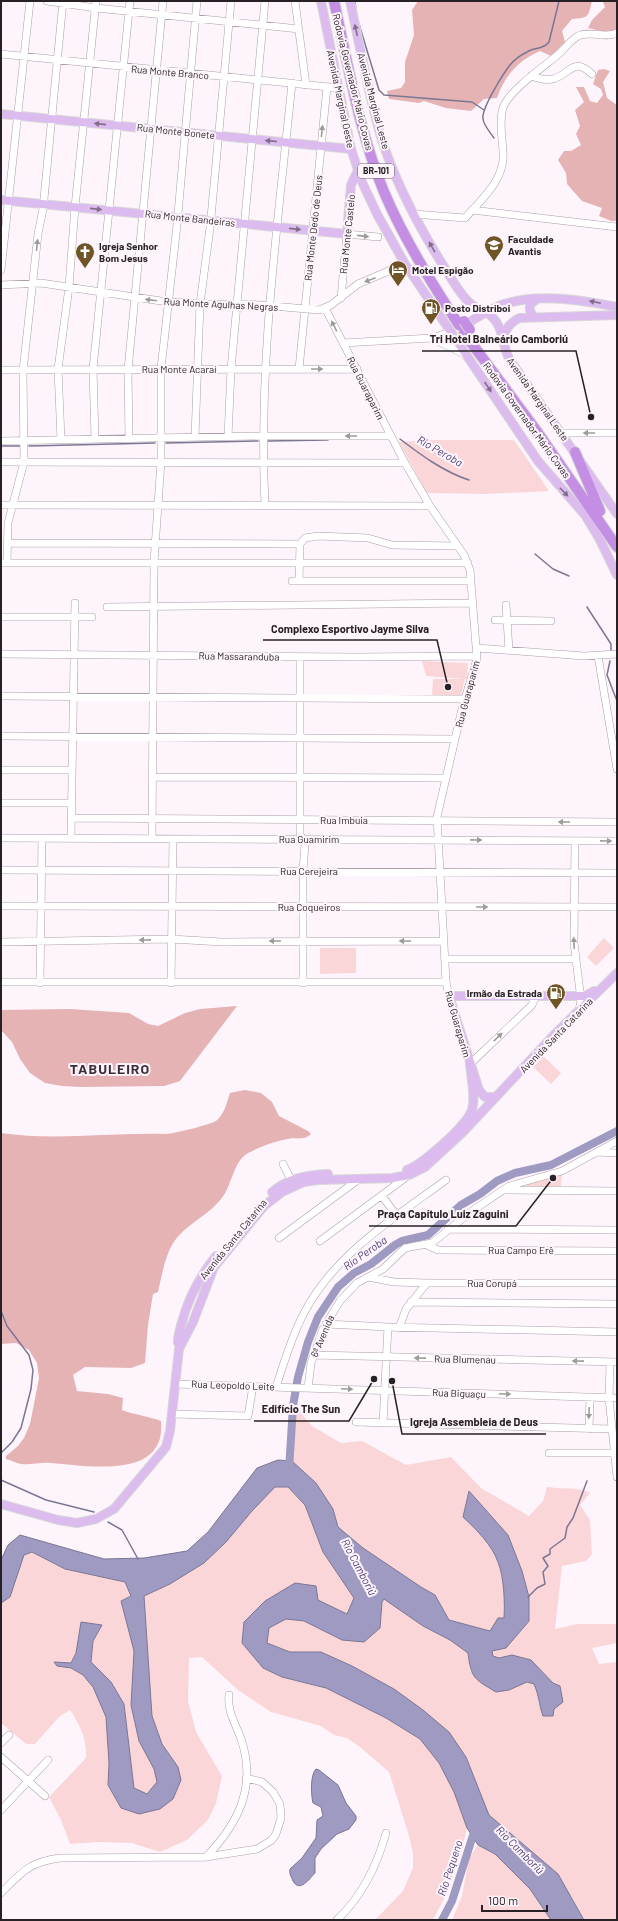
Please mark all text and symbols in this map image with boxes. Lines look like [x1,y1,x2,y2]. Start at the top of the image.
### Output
street label: Rodovia Governador Mário Covas [330,12,376,152]
one-way arrow [353,24,359,36]
street label: Avenida Marginal Oeste [325,49,357,149]
street label: Avenida Marginal Leste [355,52,393,150]
street label: Rua Monte Branco [130,63,210,81]
one-way arrow [93,120,106,127]
street label: Rua Monte Bonete [136,121,216,141]
one-way arrow [319,125,326,137]
one-way arrow [265,138,277,144]
road number: BR-101 [358,164,394,178]
street label: Rua Monte Dedo de Deus [301,174,325,281]
street label: Rua Monte Castelo [337,194,357,274]
one-way arrow [89,206,102,212]
street label: Rua Monte Bandeiras [144,207,236,229]
one-way arrow [289,225,301,232]
one-way arrow [356,232,369,239]
place label: Faculdade Avantis [508,233,554,257]
school or university icon: Faculdade Avantis [483,234,505,262]
one-way arrow [33,239,40,251]
place label: Igreja Senhor Bom Jesus [99,240,158,264]
church icon: Igreja Senhor Bom Jesus [74,241,96,269]
one-way arrow [429,241,436,253]
hotel icon: Motel Espigão [387,259,409,287]
place label: Motel Espigão [412,264,474,276]
one-way arrow [363,277,375,283]
street label: Rua Monte Agulhas Negras [163,295,279,313]
one-way arrow [145,297,157,303]
fuel station icon: Posto Distriboi [420,297,442,325]
one-way arrow [588,299,601,305]
place label: Posto Distriboi [445,302,511,314]
one-way arrow [330,320,337,331]
callout: Tri Hotel Balneário Camboriú [422,328,576,351]
text: Tri Hotel Balneário Camboriú [430,332,568,345]
street label: Rua Guaraparim [345,355,387,421]
street label: Avenida Marginal Leste [505,355,571,443]
street label: Rodovia Governador Mário Covas [481,360,573,480]
street label: Rua Monte Acaraí [142,363,216,375]
one-way arrow [311,366,324,372]
one-way arrow [484,382,492,392]
one-way arrow [582,430,595,436]
water label: Rio Peroba [415,432,465,469]
one-way arrow [344,433,357,439]
one-way arrow [560,487,569,497]
callout: Complexo Esportivo Jayme Silva [263,617,437,640]
text: Complexo Esportivo Jayme Silva [271,622,429,635]
street label: Rua Massaranduba [198,649,280,663]
street label: Rua Guaraparim [452,659,482,729]
street label: Rua Imbuia [320,814,368,826]
one-way arrow [557,819,570,825]
street label: Rua Guamirim [279,833,339,845]
one-way arrow [470,837,483,843]
one-way arrow [600,838,613,844]
street label: Rua Cerejeira [280,865,338,877]
street label: Rua Coqueiros [278,901,341,913]
one-way arrow [476,904,489,910]
one-way arrow [571,936,577,949]
one-way arrow [138,937,151,943]
one-way arrow [268,938,281,944]
one-way arrow [398,938,411,944]
fuel station icon: Irmão da Estrada [545,982,567,1010]
place label: Irmão da Estrada [467,987,542,999]
street label: Rua Guaraparim [443,989,473,1059]
street label: Avenida Santa Catarina [517,995,595,1075]
one-way arrow [493,1032,503,1042]
district label: TABULEIRO [70,1060,150,1077]
street label: Avenida Santa Catarina [197,1196,269,1282]
callout: Praça Capítulo Luiz Zaguini [369,1203,516,1226]
text: Praça Capítulo Luiz Zaguini [378,1207,509,1220]
water label: Rio Peroba [340,1233,389,1272]
street label: Rua Campo Erê [488,1244,554,1256]
street label: Rua Corupá [467,1277,517,1289]
street label: 6ª Avenida [308,1313,336,1359]
street label: Rua Blumenau [434,1352,496,1366]
one-way arrow [413,1355,426,1361]
one-way arrow [572,1358,584,1365]
street label: Rua Leopoldo Leite [191,1378,275,1392]
one-way arrow [341,1386,354,1392]
street label: Rua Biguaçu [432,1386,486,1400]
one-way arrow [499,1391,512,1397]
callout: Edifício The Sun [254,1398,349,1421]
text: Edifício The Sun [262,1402,340,1415]
one-way arrow [586,1407,592,1420]
callout: Igreja Assembleia de Deus [402,1411,546,1434]
text: Igreja Assembleia de Deus [410,1415,538,1428]
water label: Rio Camboriú [339,1536,380,1597]
water label: Rio Camboriú [494,1823,547,1876]
water label: Rio Pequeno [434,1838,465,1897]
scale bar [482,1887,547,1913]
text: 100 m [488,1893,518,1907]

